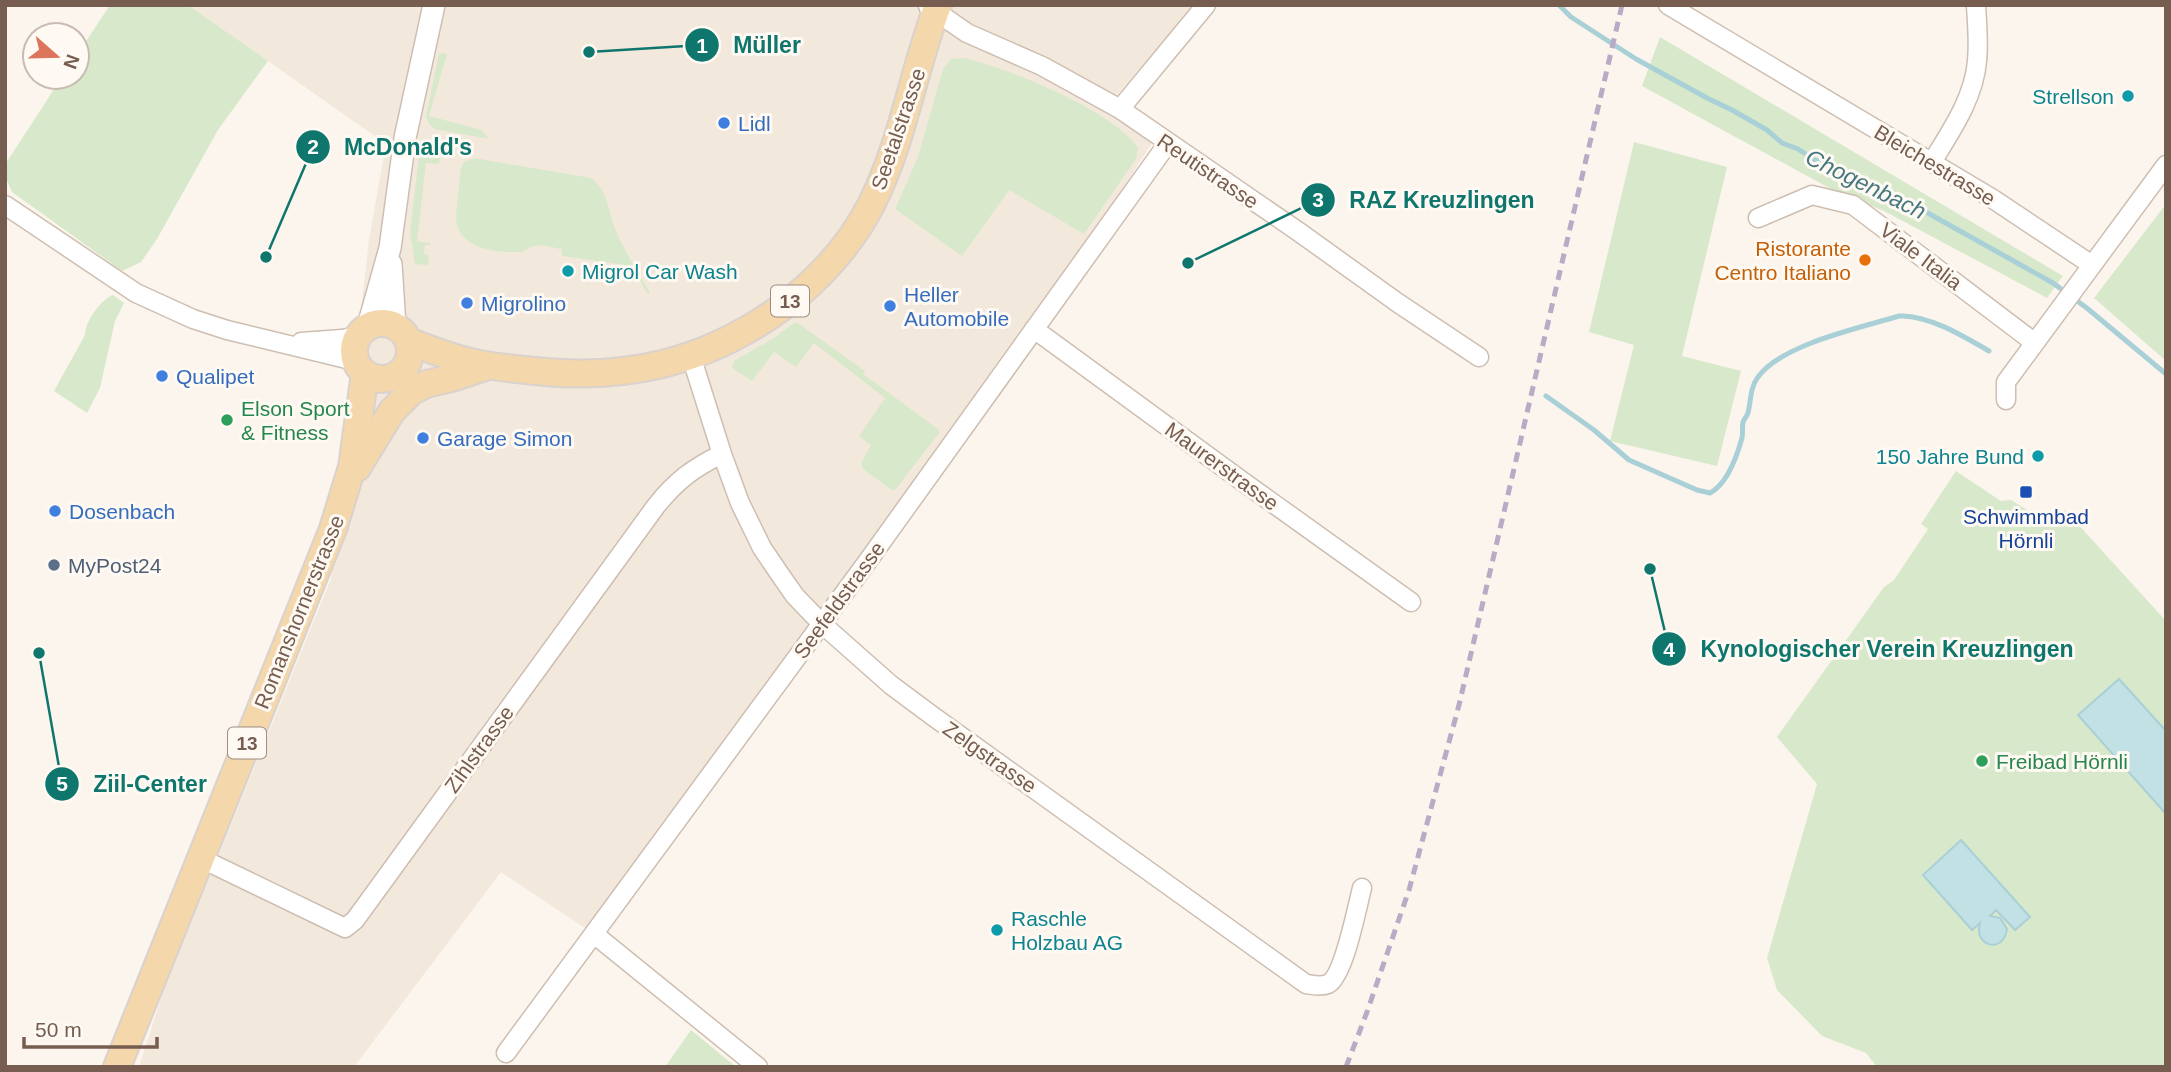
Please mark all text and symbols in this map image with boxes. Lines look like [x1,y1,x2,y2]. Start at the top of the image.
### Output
north arrow [21,21,91,91]
callout: Müller [684,23,815,67]
text: Müller [733,32,801,58]
text: 1 [696,34,708,57]
text: N [59,52,84,72]
street label: Seetalstrasse [866,65,930,193]
place label: Strellson [2032,85,2114,108]
marker: Strellson [2120,88,2136,104]
place label: Lidl [738,112,771,135]
marker: Lidl [716,115,732,131]
street label: Bleichestrasse [1871,120,1999,210]
callout: McDonald's [295,125,486,169]
street label: Reutistrasse [1153,129,1263,213]
text: McDonald's [344,134,472,160]
text: 2 [307,135,319,158]
water label: Chogenbach [1802,144,1930,224]
callout: RAZ Kreuzlingen [1300,178,1548,222]
text: RAZ Kreuzlingen [1349,187,1535,213]
text: 3 [1312,188,1324,211]
street label: Viale Italia [1876,218,1967,294]
place label: Ristorante Centro Italiano [1714,237,1851,284]
marker: Ristorante Centro Italiano [1857,252,1873,268]
place label: Migrol Car Wash [582,260,738,283]
marker: Migrol Car Wash [560,263,576,279]
place label: Heller Automobile [904,283,1009,330]
road number: 13 [771,286,809,316]
place label: Migrolino [481,292,566,315]
marker: Migrolino [459,295,475,311]
marker: Heller Automobile [882,298,898,314]
place label: Qualipet [176,365,254,388]
marker: Qualipet [154,368,170,384]
place label: Elson Sport & Fitness [241,397,350,444]
marker: Elson Sport & Fitness [219,412,235,428]
street label: Maurerstrasse [1161,417,1283,515]
place label: Garage Simon [437,427,572,450]
marker: Garage Simon [415,430,431,446]
place label: 150 Jahre Bund [1876,445,2024,468]
marker: 150 Jahre Bund [2030,448,2046,464]
marker: Schwimmbad Hörnli [2018,484,2034,500]
place label: Dosenbach [69,500,175,523]
marker: Dosenbach [47,503,63,519]
place label: Schwimmbad Hörnli [1963,505,2089,552]
street label: Romanshornerstrasse [250,512,348,712]
street label: Seefeldstrasse [789,537,889,663]
place label: MyPost24 [68,554,162,577]
marker: MyPost24 [46,557,62,573]
callout: Kynologischer Verein Kreuzlingen [1651,627,2087,671]
text: Kynologischer Verein Kreuzlingen [1700,636,2074,662]
text: 4 [1663,638,1675,661]
street label: Zihlstrasse [440,701,518,797]
street label: Zelgstrasse [939,716,1041,798]
road number: 13 [228,728,266,758]
place label: Freibad Hörnli [1996,750,2128,773]
marker: Freibad Hörnli [1974,753,1990,769]
callout: Ziil-Center [44,762,221,806]
text: Ziil-Center [93,771,207,797]
text: 5 [56,772,68,795]
place label: Raschle Holzbau AG [1011,907,1123,954]
marker: Raschle Holzbau AG [989,922,1005,938]
scale bar [24,1006,158,1050]
text: 50 m [35,1018,82,1041]

